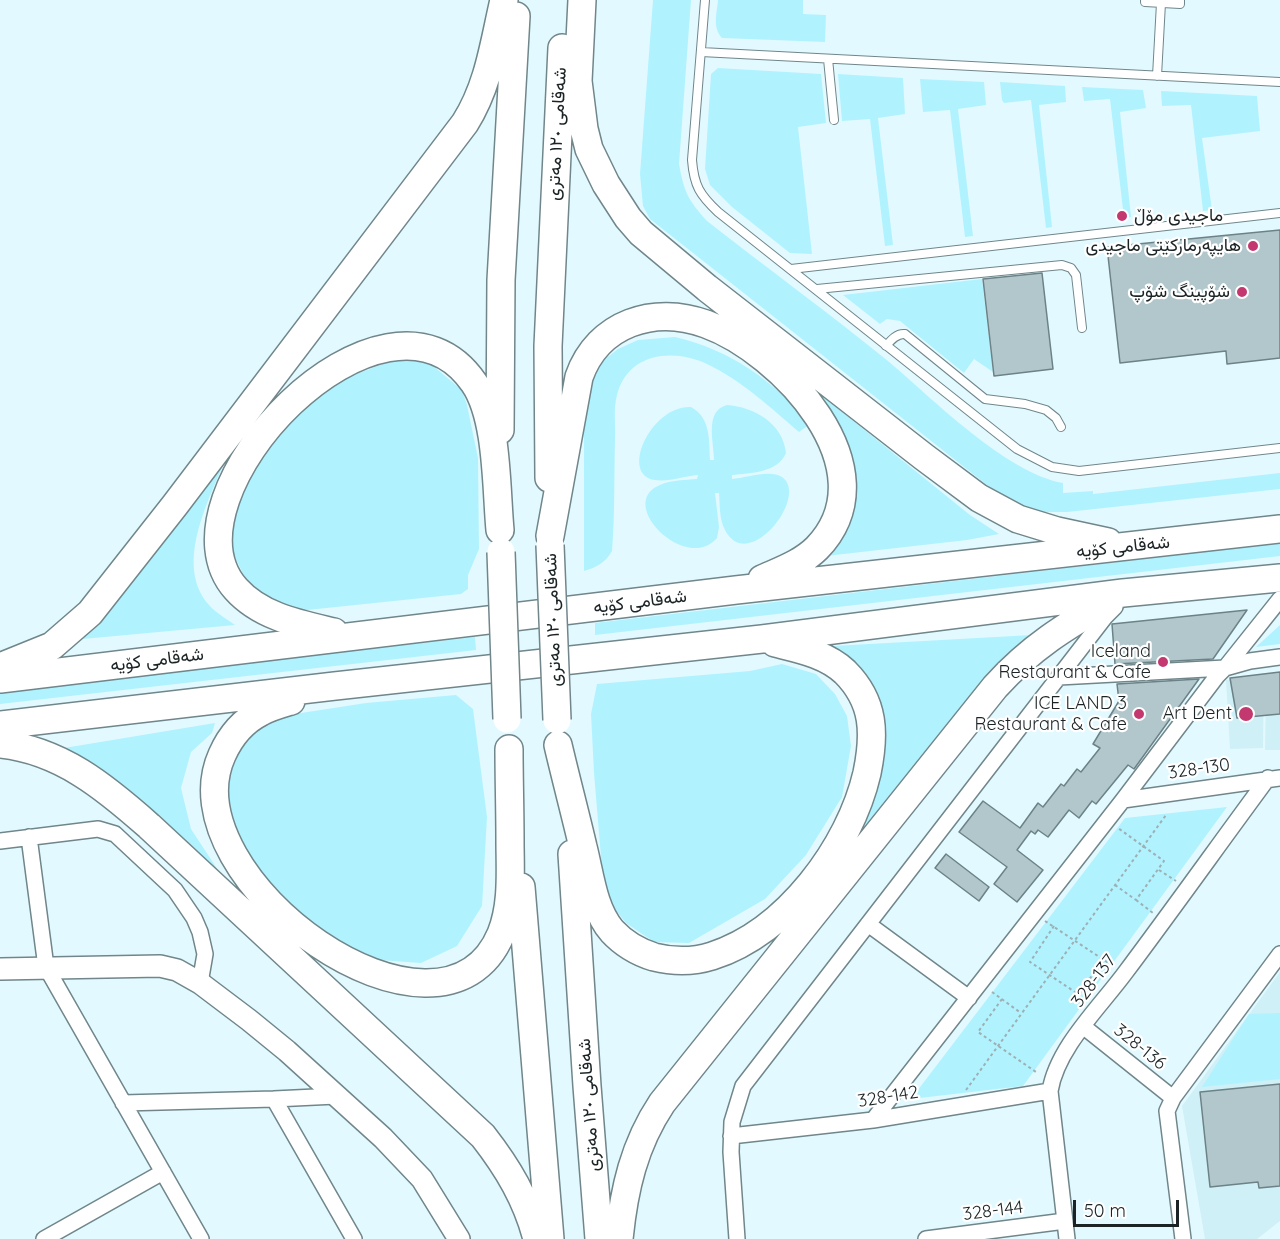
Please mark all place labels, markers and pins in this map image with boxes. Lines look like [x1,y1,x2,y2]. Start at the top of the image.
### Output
place label: ماجیدی مۆڵ [1134,205,1223,227]
marker: ماجیدی مۆڵ [1115,209,1129,223]
place label: هایپەرمارکێتی ماجیدی [1085,235,1241,257]
marker: هایپەرمارکێتی ماجیدی [1246,239,1260,253]
place label: شۆپینگ شۆپ [1129,281,1230,303]
marker: شۆپینگ شۆپ [1235,285,1249,299]
place label: Iceland Restaurant & Cafe [999,641,1151,684]
marker: Iceland Restaurant & Cafe [1156,655,1170,669]
place label: ICE LAND 3 Restaurant & Cafe [975,693,1127,736]
place label: Art Dent [1163,703,1232,725]
marker: Art Dent [1237,705,1255,723]
marker: ICE LAND 3 Restaurant & Cafe [1132,707,1146,721]

